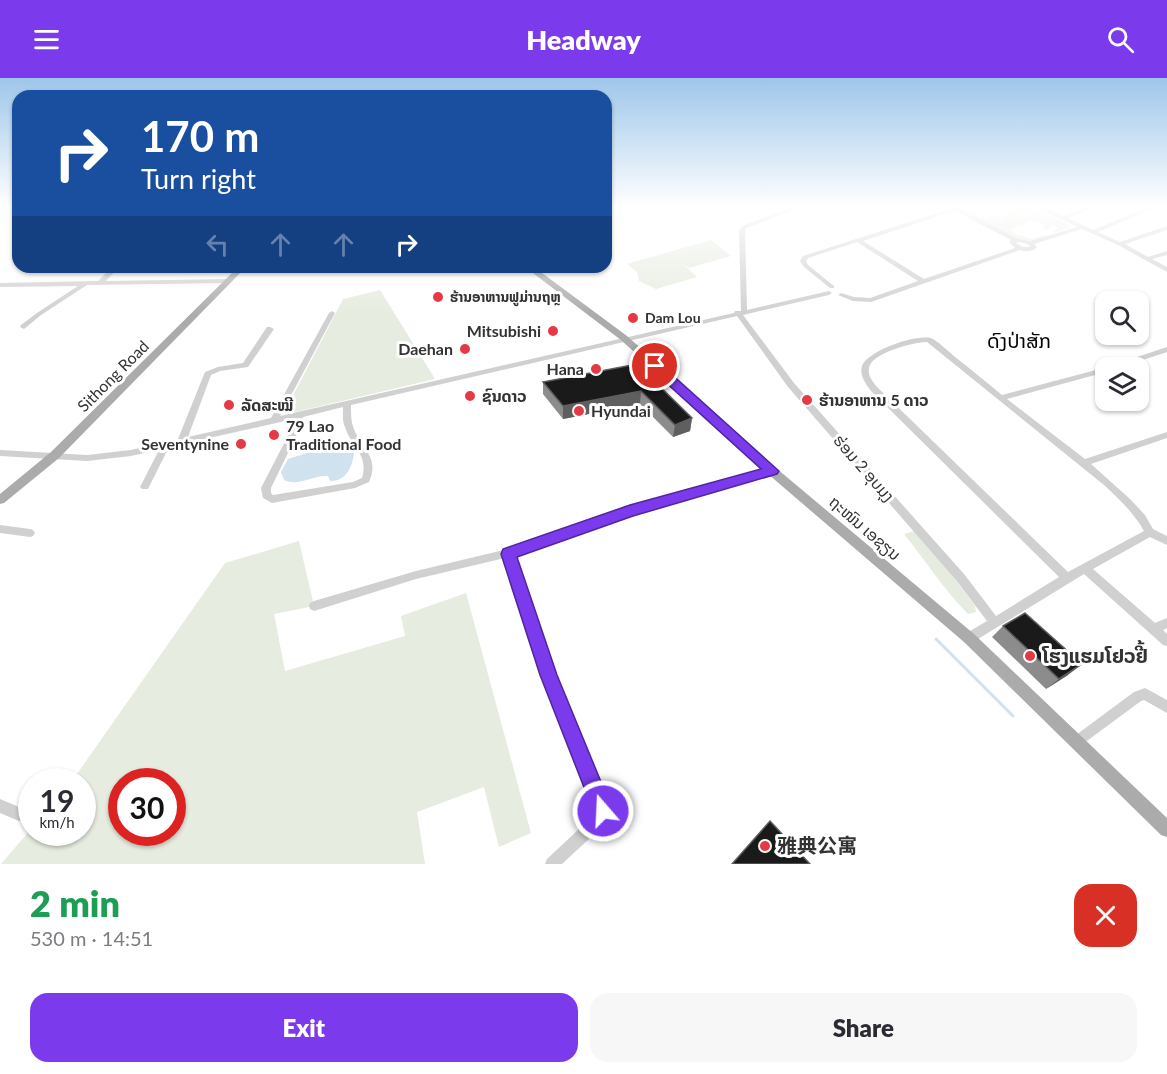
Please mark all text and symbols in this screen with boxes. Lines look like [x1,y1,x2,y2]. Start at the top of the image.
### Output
icon: menu [30,23,63,56]
text: Headway [526,23,641,56]
icon: search [1104,23,1137,56]
text: 170 m [141,111,259,161]
icon: right [42,114,120,192]
text: Turn right [141,162,256,195]
icon: left [201,228,234,261]
icon: ahead [264,228,297,261]
icon: ahead [327,228,360,261]
icon: right [390,228,423,261]
place label: ຮ້ານອາຫານຟູມ່ານຖຫຼ [450,288,561,307]
marker: ຮ້ານອາຫານຟູມ່ານຖຫຼ [431,290,445,304]
map controls [1095,291,1149,411]
button: search [1095,291,1149,345]
place label: Dam Lou [645,309,701,326]
marker: Dam Lou [626,311,640,325]
place label: Mitsubishi [467,321,541,340]
marker: Mitsubishi [546,324,560,338]
district label: ດົງປ່າສັກ [987,328,1051,352]
street label: Sithong Road [73,336,152,415]
place label: Daehan [398,339,453,358]
pin [629,340,680,391]
marker: Daehan [458,342,472,356]
icon: arrive [638,349,671,382]
button: layers [1095,357,1149,411]
place label: Hana [547,359,584,378]
marker: Hana [589,362,603,376]
place label: ຊົນດາວ [482,386,527,405]
marker: ຊົນດາວ [463,389,477,403]
place label: ຮ້ານອາຫານ 5 ດາວ [819,390,929,409]
marker: ຮ້ານອາຫານ 5 ດາວ [800,393,814,407]
place label: ລັດສະໝີ [241,395,294,414]
marker: ລັດສະໝີ [222,398,236,412]
place label: Hyundai [591,401,651,420]
marker: Hyundai [572,404,586,418]
place label: 79 Lao Traditional Food [286,416,401,453]
marker: 79 Lao Traditional Food [267,428,281,442]
street label: ຮ່ອມ 2 ອຸບມຸງ [829,430,899,506]
place label: Seventynine [141,434,229,453]
marker: Seventynine [234,437,248,451]
street label: ຖະໜົນ ເອຊຽນ [824,491,905,565]
place label: ໂຮງແຮມໂຢວຢີ້ [1041,640,1148,667]
marker: ໂຮງແຮມໂຢວຢີ້ [1023,649,1037,663]
speed limit sign: 30 [108,768,186,846]
position arrow [571,779,635,843]
text: 19 [40,782,74,818]
text: km/h [39,813,75,831]
place label: 雅典公寓 [777,833,857,857]
marker: 雅典公寓 [758,839,772,853]
text: 2 min [30,881,120,925]
button: close [1074,884,1137,947]
text: 530 m · 14:51 [30,926,153,950]
button: Exit [30,993,578,1062]
button: Share [590,993,1137,1062]

